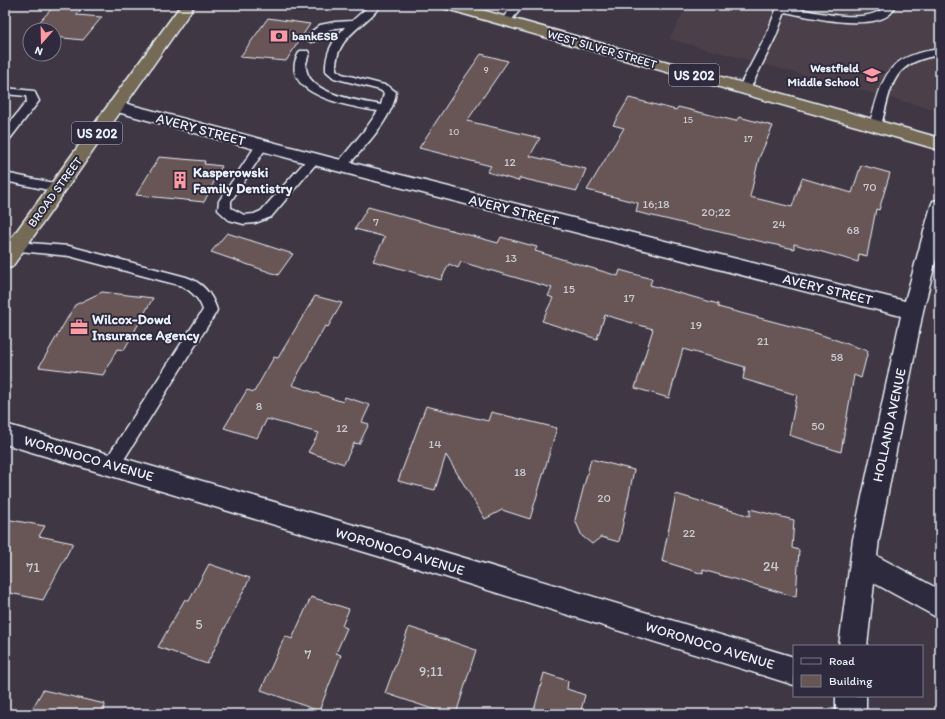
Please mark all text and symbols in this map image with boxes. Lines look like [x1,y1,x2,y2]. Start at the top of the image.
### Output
north arrow [22,22,62,62]
bank icon: bankESB [269,26,289,46]
street label: WEST SILVER STREET [546,27,659,71]
place label: bankESB [292,29,338,43]
text: N [33,44,44,58]
place label: Westfield Middle School [788,61,860,89]
house number: 9 [483,63,489,76]
road number: US 202 [669,64,719,86]
school or university icon: Westfield Middle School [862,65,882,85]
street label: AVERY STREET [154,109,248,150]
house number: 15 [683,113,693,126]
road number: US 202 [72,122,122,144]
house number: 10 [449,125,459,138]
house number: 17 [743,132,753,145]
street label: BROAD STREET [25,154,85,230]
house number: 12 [504,155,517,169]
place label: Kasperowski Family Dentistry [193,164,293,197]
building icon: Kasperowski Family Dentistry [170,170,190,190]
house number: 70 [863,180,877,194]
street label: AVERY STREET [467,191,561,230]
house number: 16;18 [642,197,670,211]
house number: 20;22 [701,205,731,219]
house number: 7 [373,215,379,229]
house number: 24 [772,217,786,231]
house number: 68 [847,223,860,237]
house number: 13 [505,251,518,265]
street label: AVERY STREET [781,270,875,309]
house number: 15 [563,282,575,296]
house number: 17 [623,291,635,305]
place label: Wilcox-Dowd Insurance Agency [92,311,200,344]
office icon: Wilcox-Dowd Insurance Agency [69,317,89,337]
house number: 19 [690,318,702,332]
house number: 21 [757,334,769,348]
house number: 58 [831,350,844,364]
street label: HOLLAND AVENUE [869,366,910,484]
house number: 8 [256,399,263,413]
house number: 50 [811,419,825,433]
house number: 12 [336,421,349,435]
street label: WORONOCO AVENUE [22,432,156,485]
house number: 14 [429,437,441,451]
house number: 18 [514,465,526,479]
house number: 20 [597,491,611,505]
street label: WORONOCO AVENUE [333,524,467,579]
house number: 22 [683,526,696,540]
house number: 24 [763,558,779,575]
house number: 71 [26,559,40,576]
house number: 5 [195,616,203,633]
street label: WORONOCO AVENUE [643,618,777,673]
legend [793,645,923,697]
house number: 7 [305,646,312,663]
text: Road [829,654,855,668]
house number: 9;11 [419,663,443,680]
text: Building [829,674,873,688]

